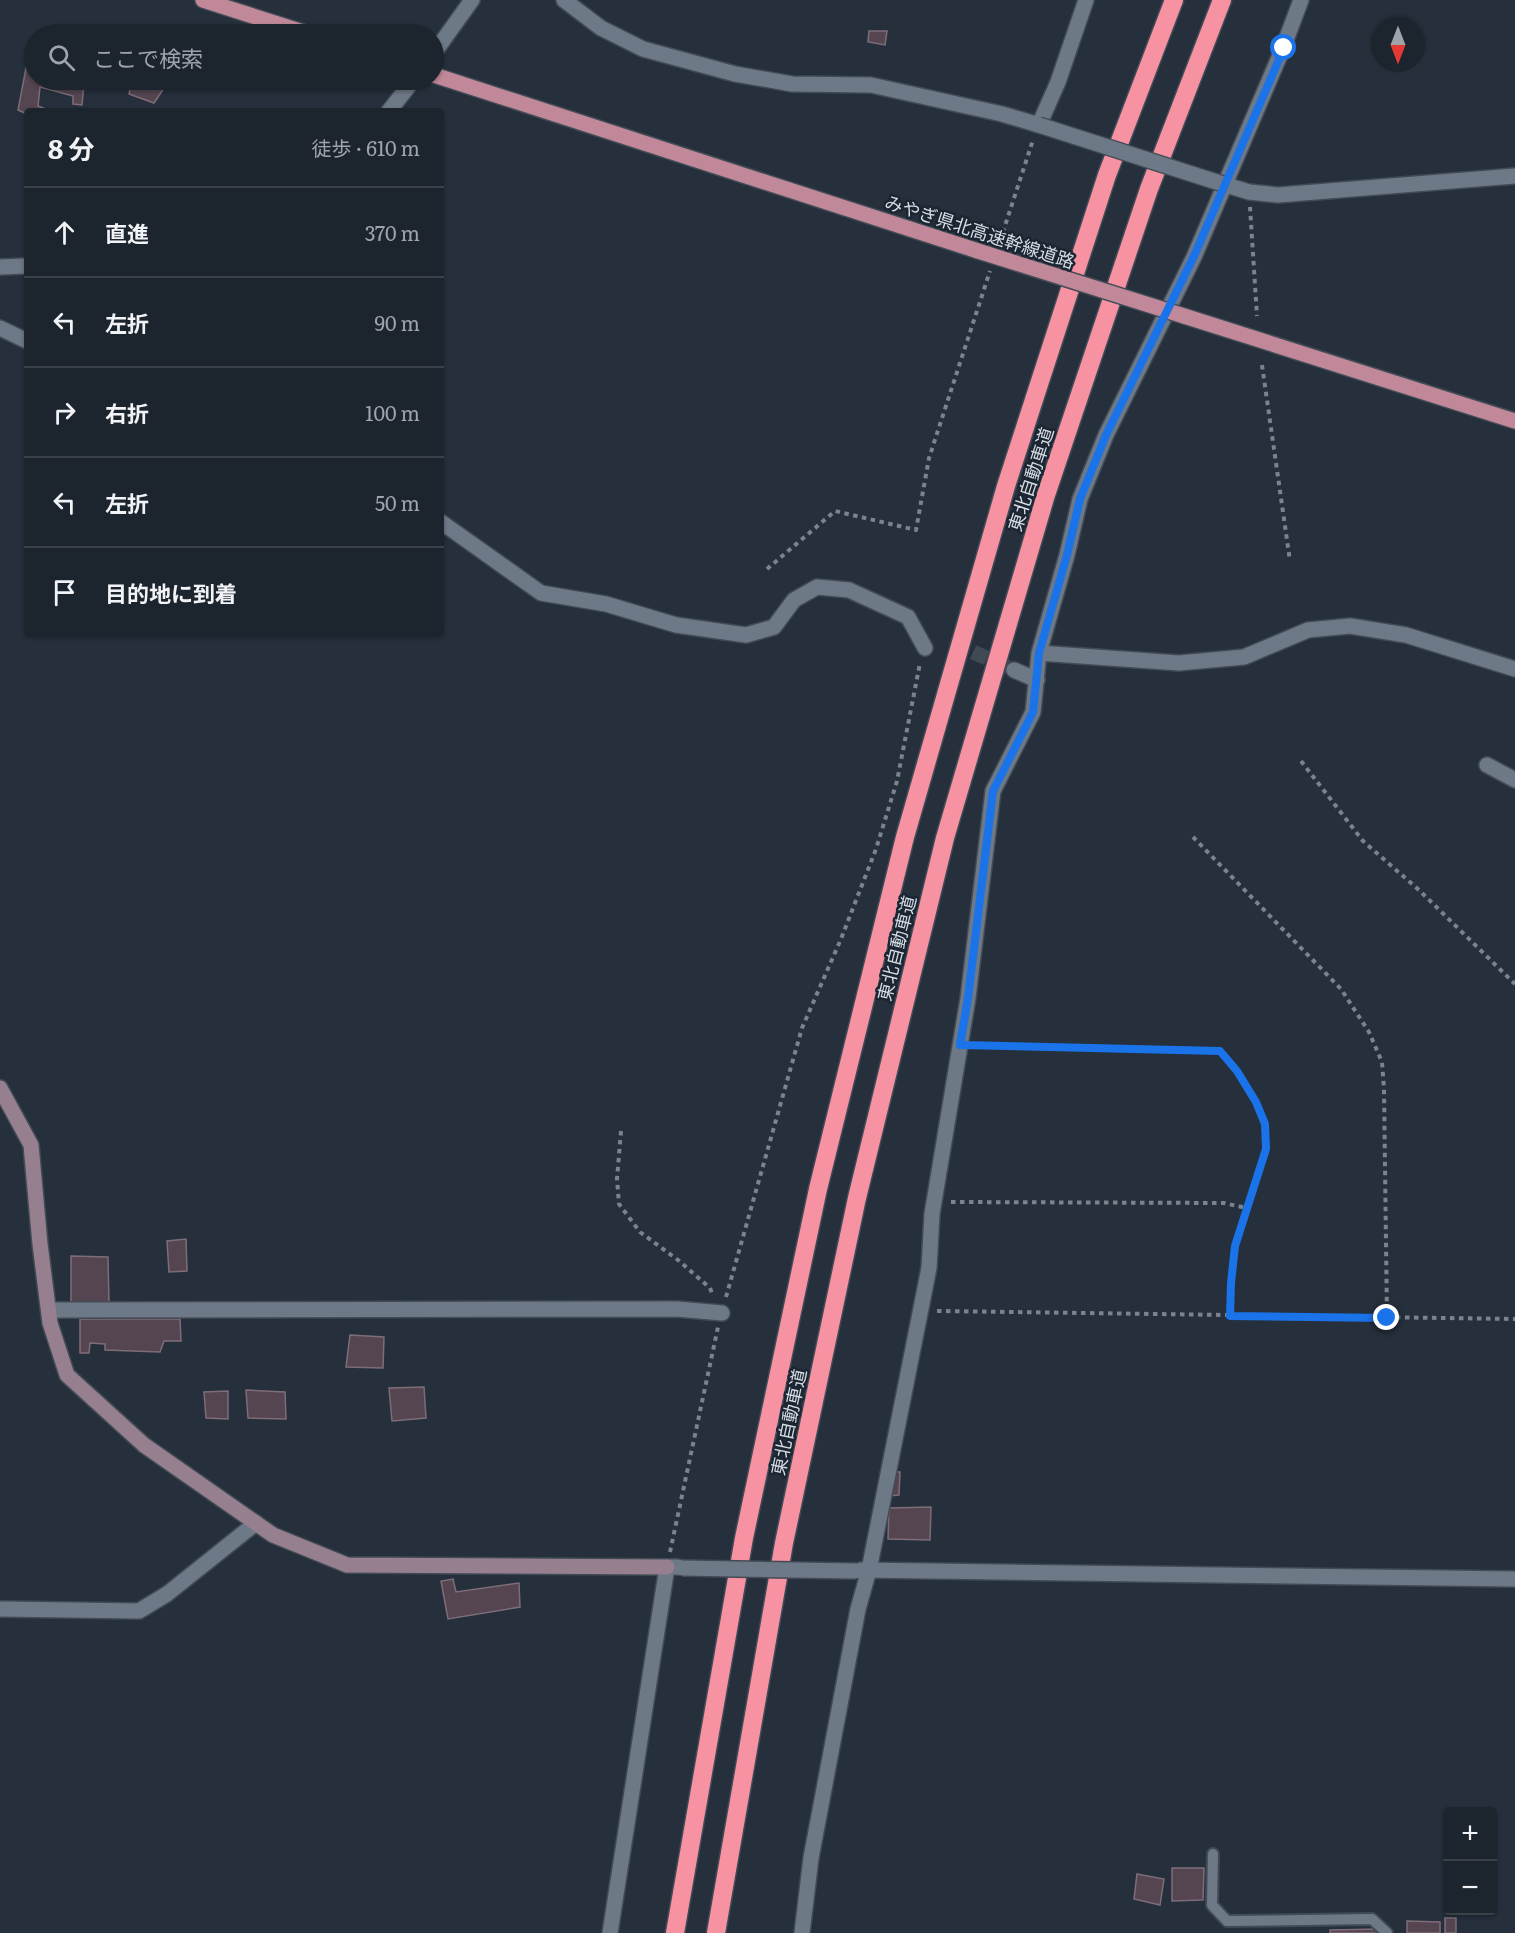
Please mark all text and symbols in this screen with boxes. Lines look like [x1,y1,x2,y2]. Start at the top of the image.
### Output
north arrow [1371,18,1425,72]
search box [24,24,444,90]
route start [1270,34,1296,60]
icon: search [45,41,78,74]
text: ここで検索 [93,41,203,74]
text: 8 分 [48,128,95,167]
text: 徒歩 · 610 m [312,132,420,162]
street label: みやぎ県北高速幹線道路 [882,188,1078,274]
icon: ahead [48,216,81,249]
text: 直進 [105,216,149,249]
text: 370 m [365,217,420,247]
icon: left [48,306,81,339]
text: 左折 [105,306,149,339]
text: 90 m [375,307,420,337]
icon: right [48,396,81,429]
text: 右折 [105,396,149,429]
text: 100 m [365,397,420,427]
street label: 東北自動車道 [1000,423,1060,535]
icon: left [48,486,81,519]
text: 左折 [105,486,149,519]
text: 50 m [375,487,420,517]
icon: arrive [48,576,81,609]
text: 目的地に到着 [105,576,237,609]
street label: 東北自動車道 [870,892,922,1004]
route end [1373,1304,1399,1330]
street label: 東北自動車道 [764,1366,812,1478]
map controls [1443,1807,1497,1915]
button: + [1443,1807,1497,1861]
button: − [1443,1861,1497,1915]

